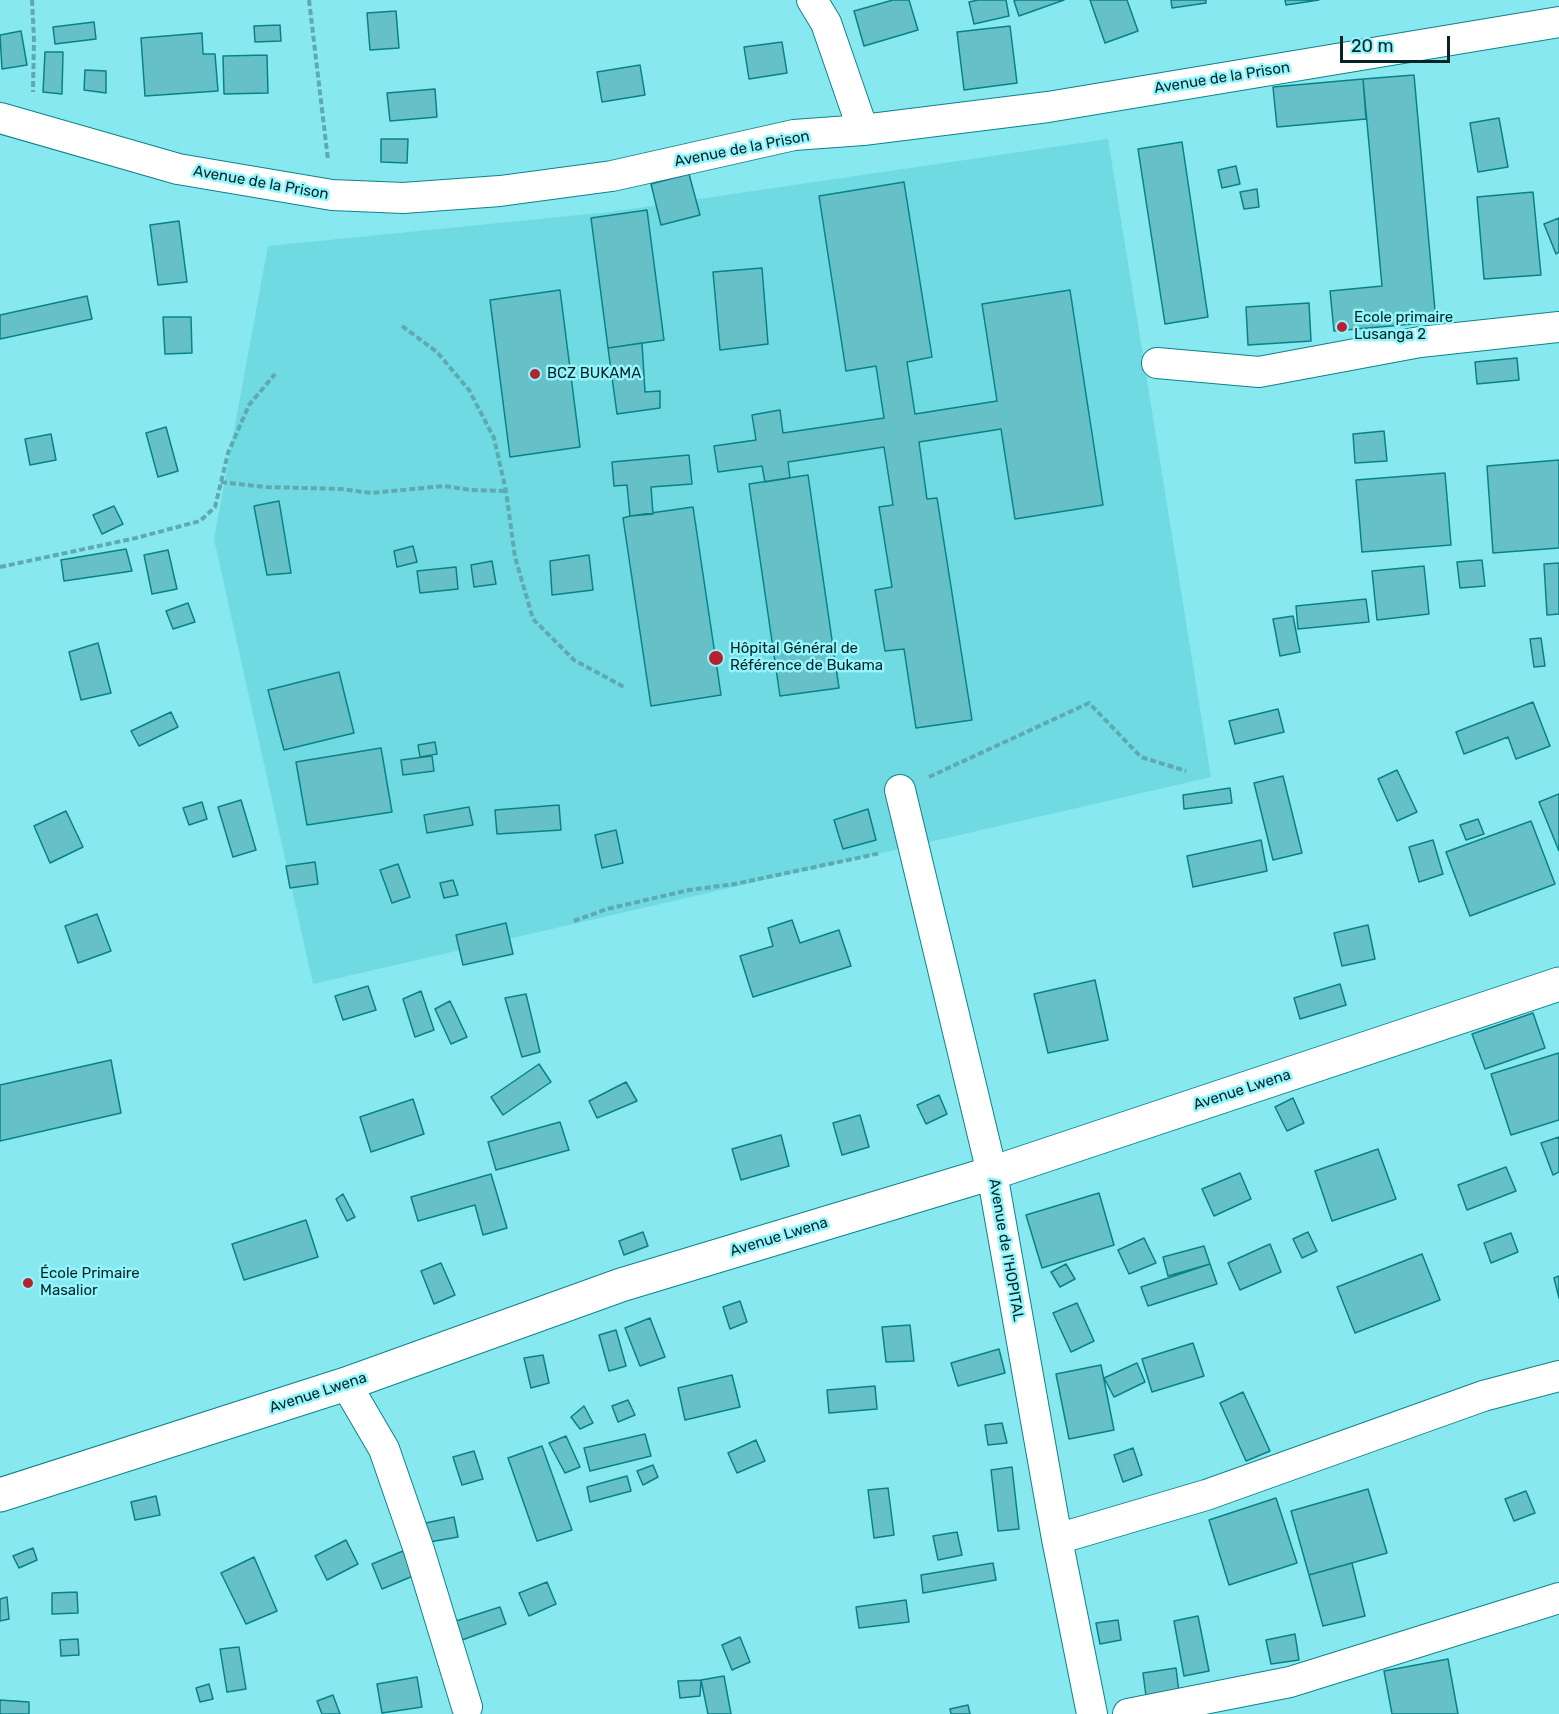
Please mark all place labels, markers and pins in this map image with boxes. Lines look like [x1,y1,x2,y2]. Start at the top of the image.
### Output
place label: Ecole primaire Lusanga 2 [1354,309,1453,344]
marker: Ecole primaire Lusanga 2 [1335,320,1349,334]
place label: BCZ BUKAMA [547,365,641,383]
marker: BCZ BUKAMA [528,367,542,381]
place label: Hôpital Général de Référence de Bukama [730,640,883,675]
marker: Hôpital Général de Référence de Bukama [707,649,725,667]
place label: École Primaire Masalior [40,1265,140,1300]
marker: École Primaire Masalior [21,1276,35,1290]

